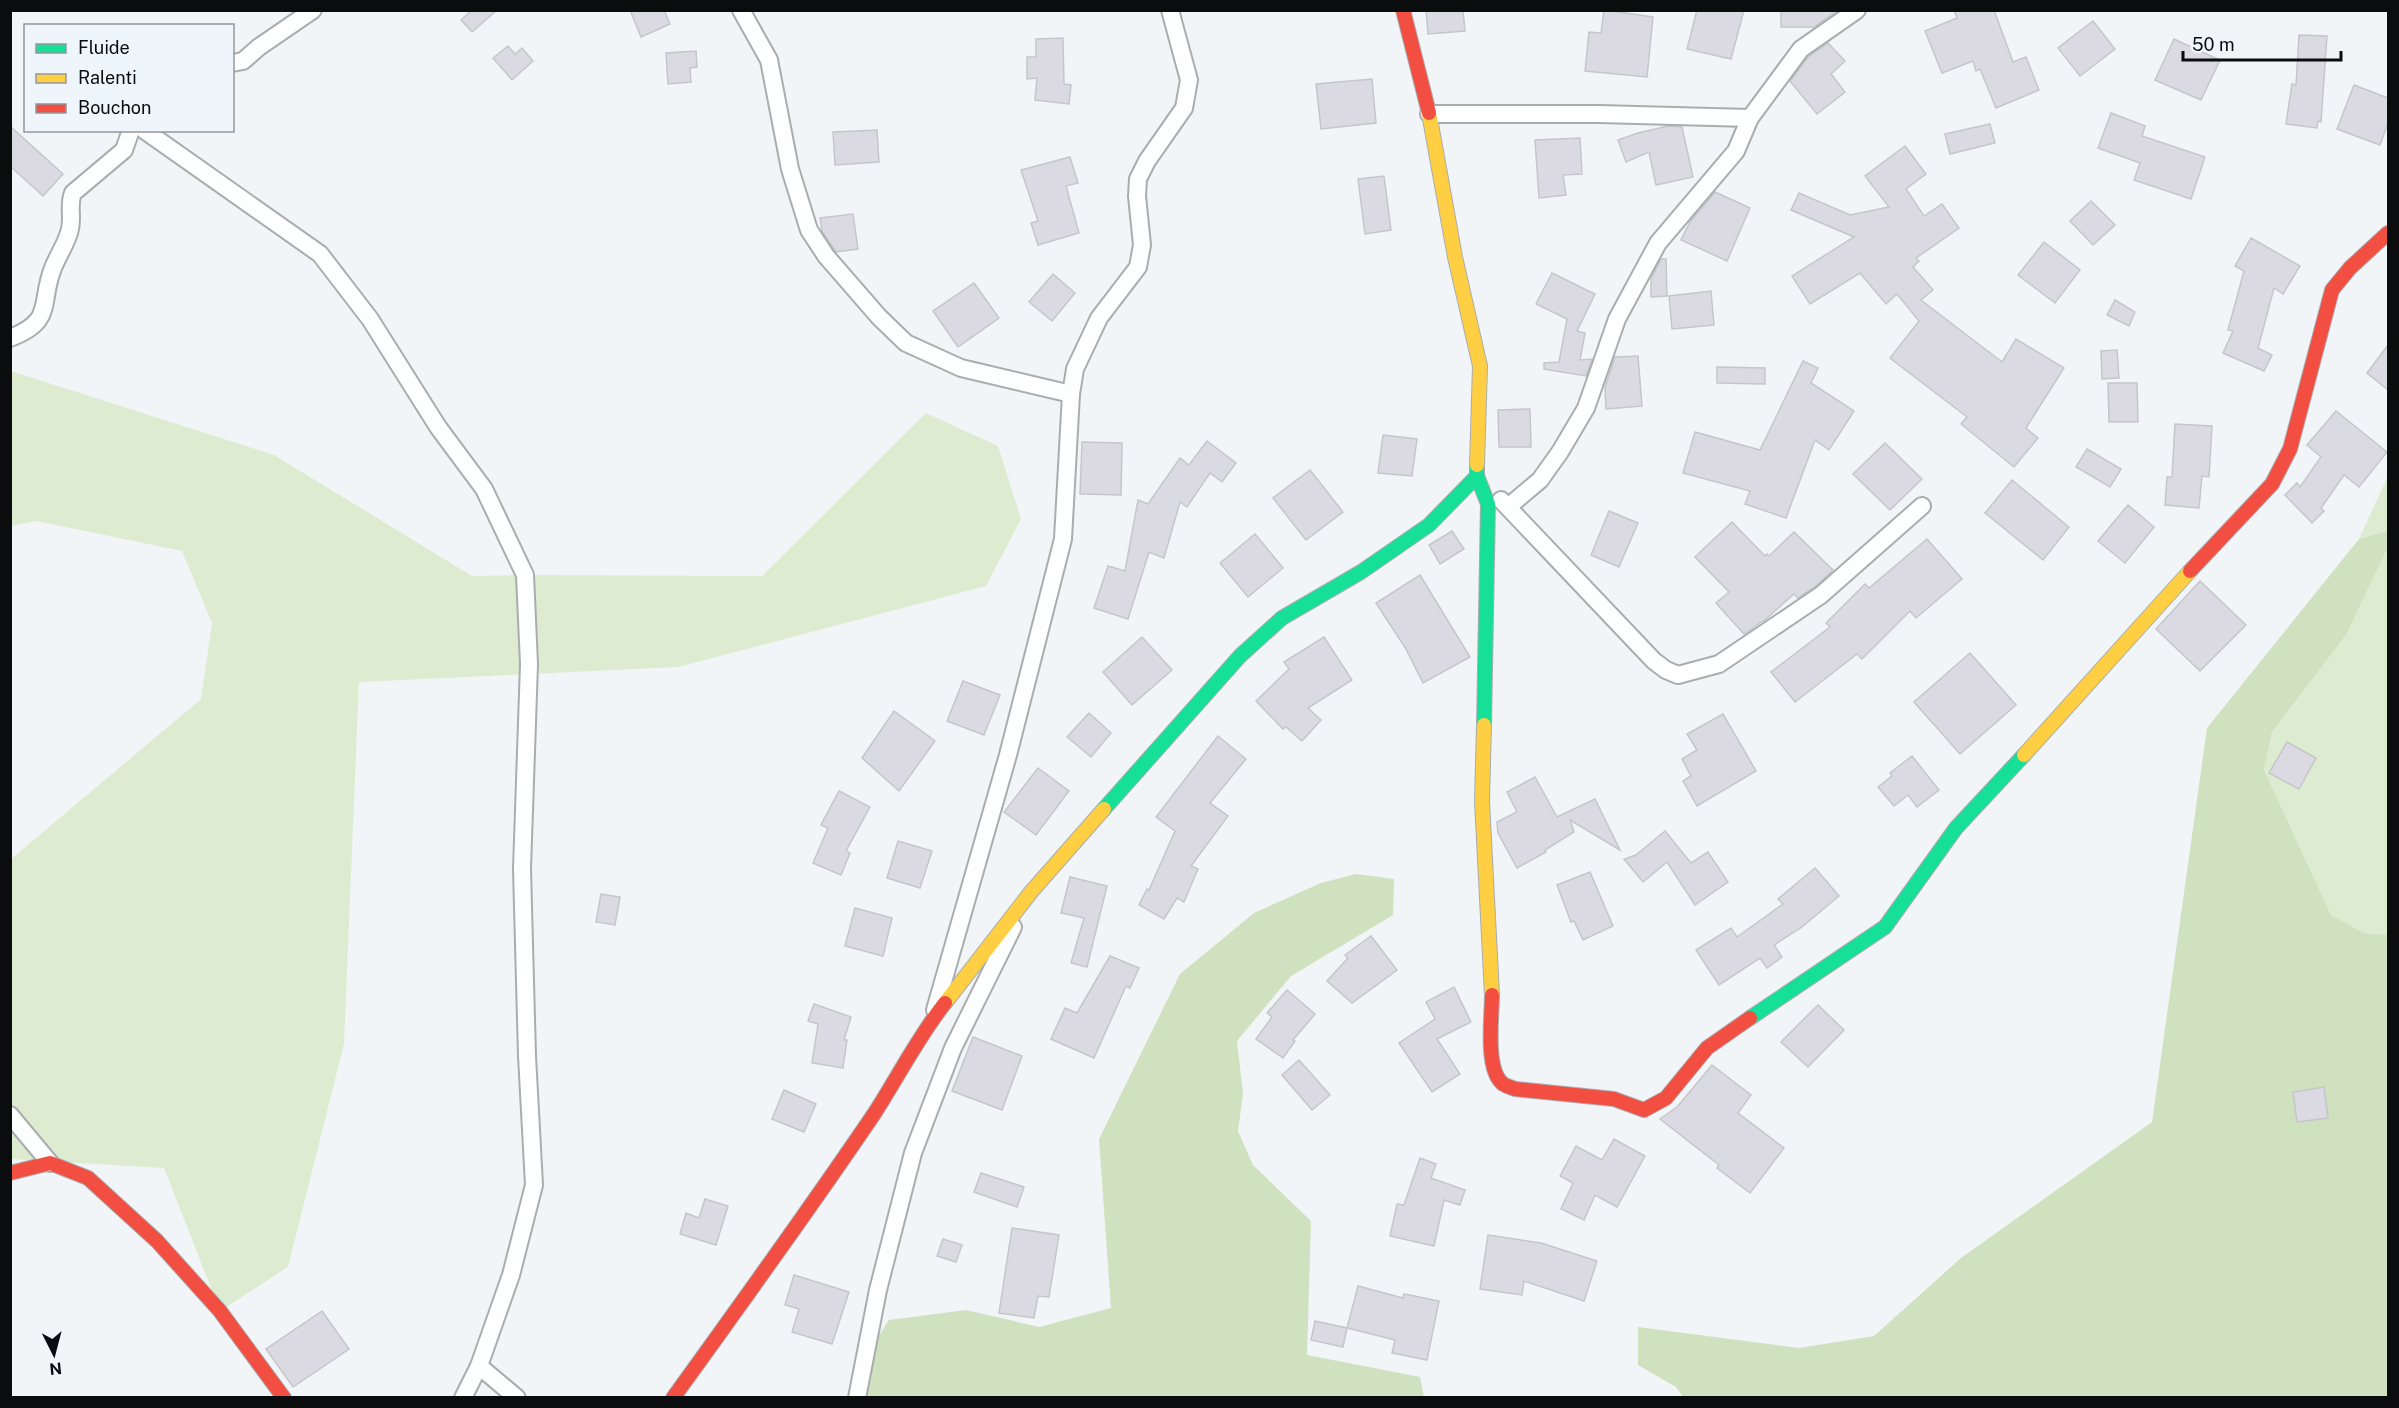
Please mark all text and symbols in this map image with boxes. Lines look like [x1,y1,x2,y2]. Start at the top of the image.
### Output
legend [24,24,234,132]
scale bar [2183,24,2340,62]
text: 50 m [2192,34,2235,55]
text: Fluide [78,37,130,58]
text: Ralenti [78,67,137,88]
text: Bouchon [78,97,151,118]
north arrow [24,1324,84,1384]
text: N [48,1358,63,1379]

